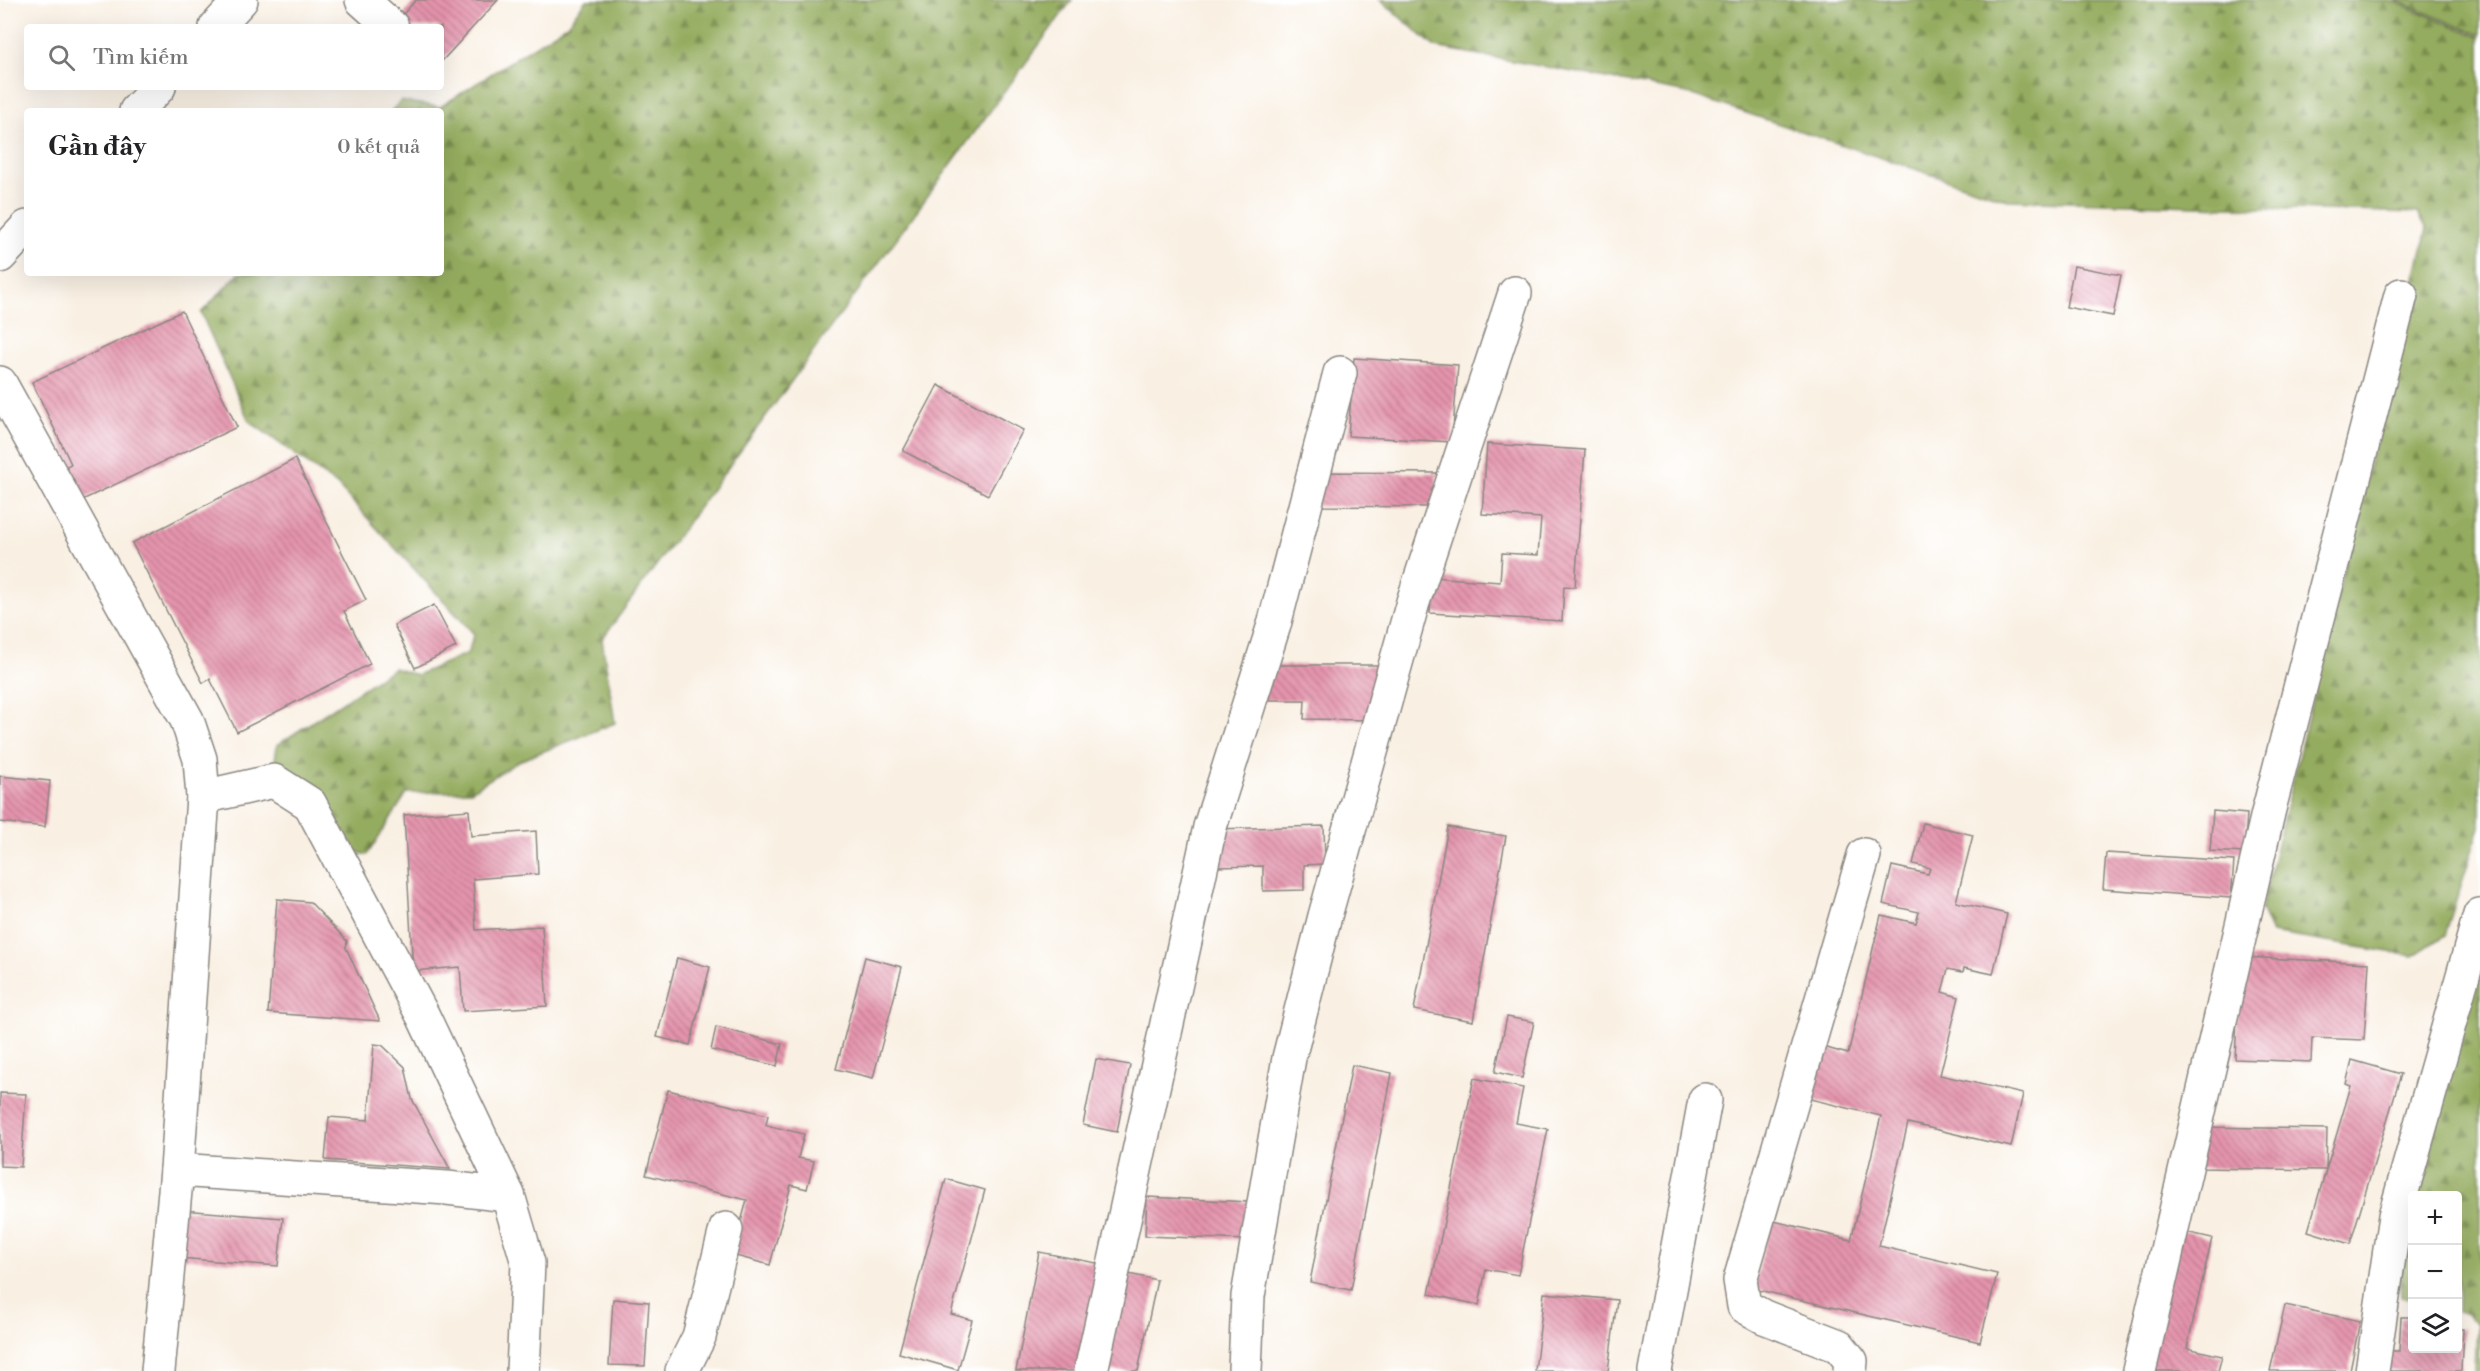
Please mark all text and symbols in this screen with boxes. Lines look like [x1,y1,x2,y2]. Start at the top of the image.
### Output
search box [24,24,444,90]
icon: search [45,41,78,74]
text: Tìm kiếm [93,44,189,71]
text: Gần đây [48,131,146,163]
text: 0 kết quả [337,135,420,160]
map controls [2408,1191,2462,1353]
button: + [2408,1191,2462,1245]
button: − [2408,1245,2462,1299]
button: layers [2408,1299,2462,1353]

